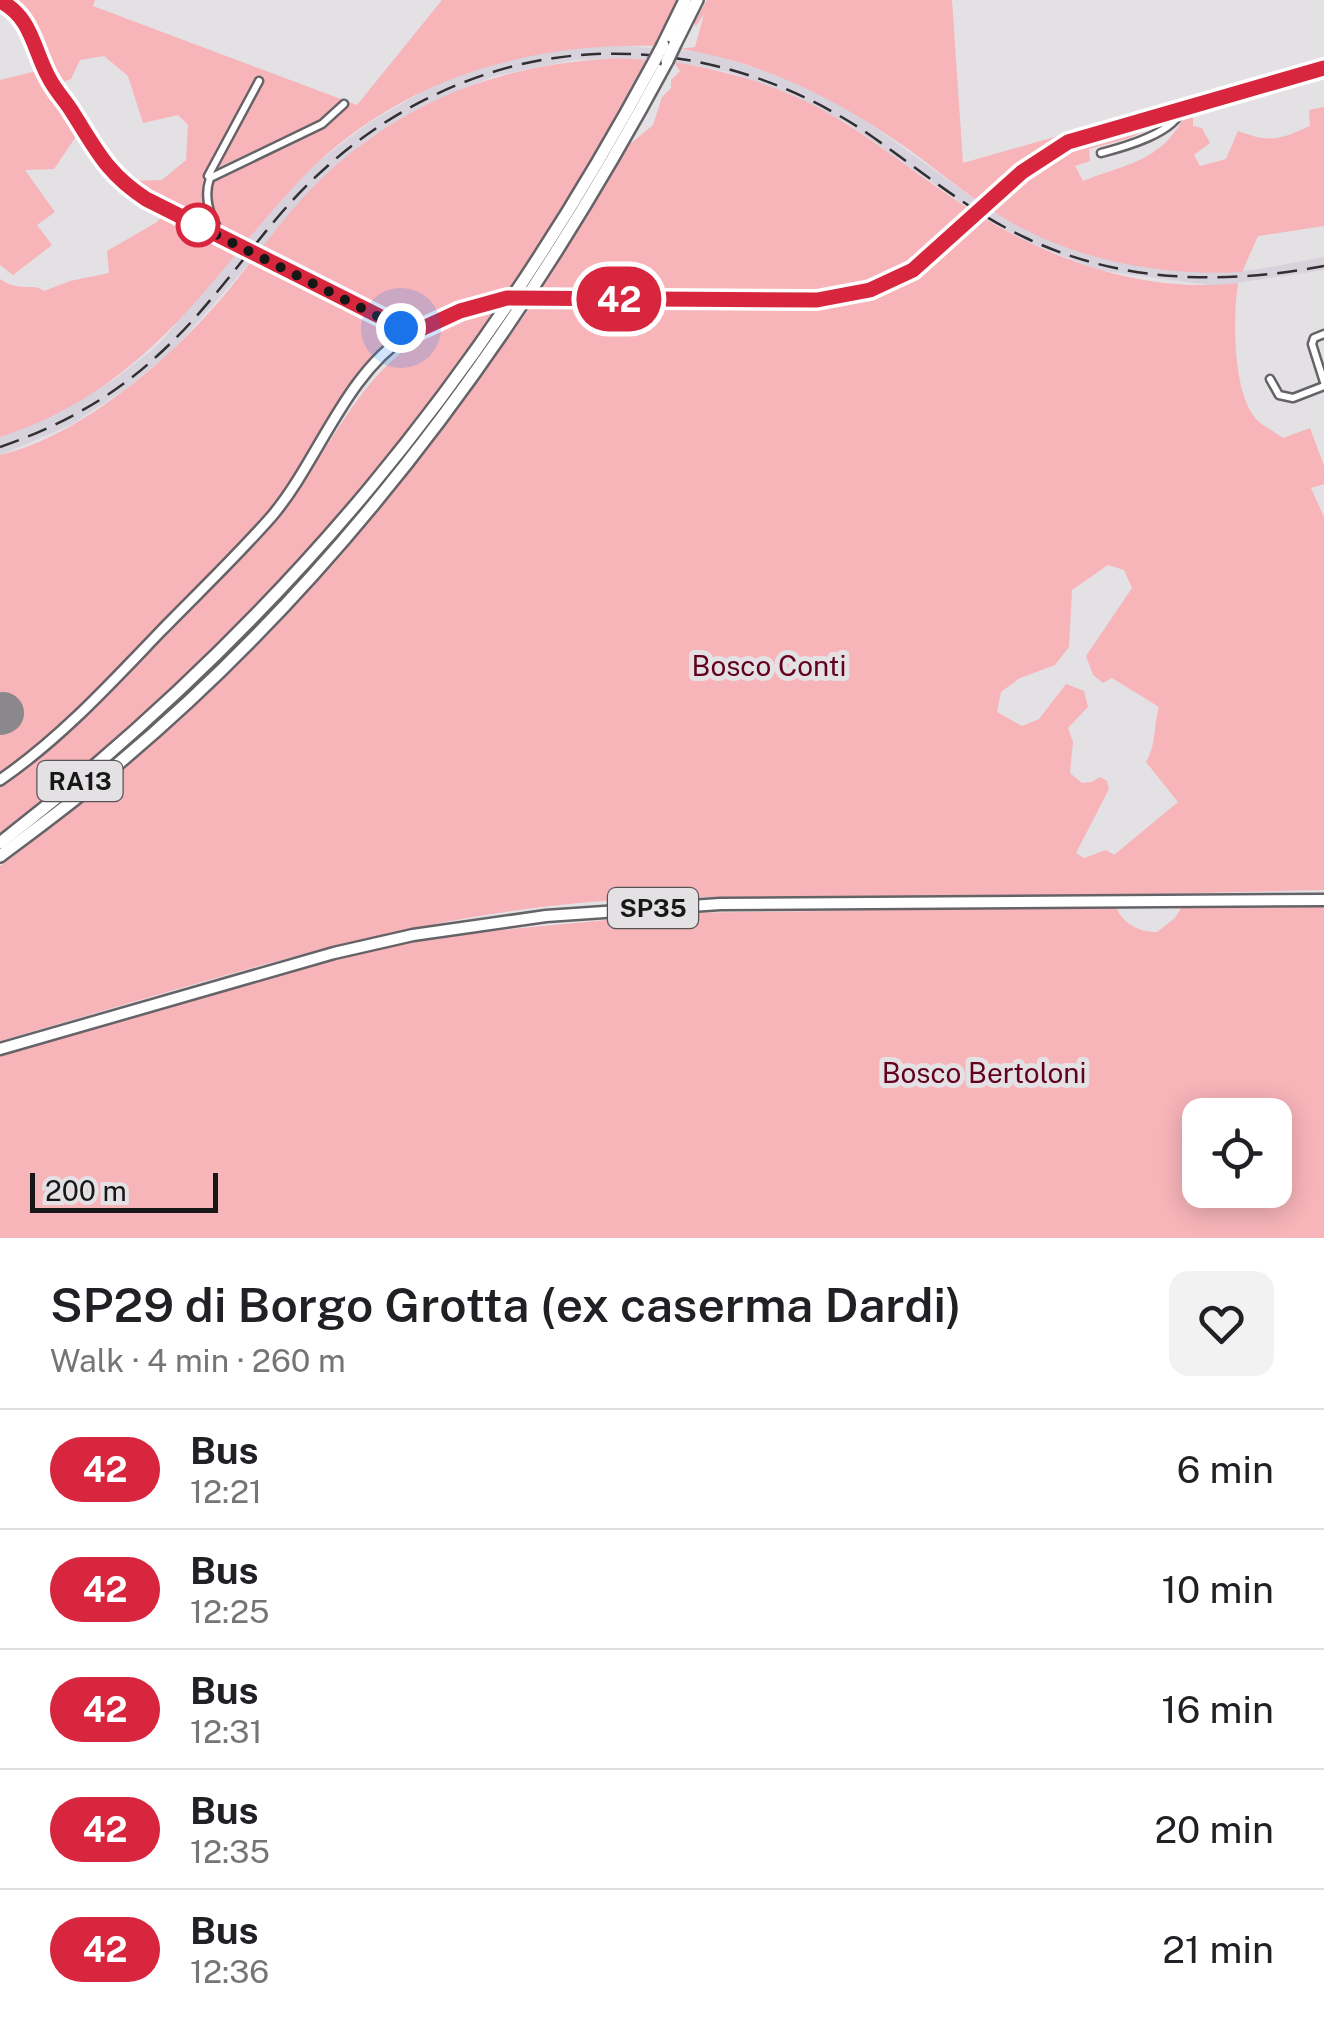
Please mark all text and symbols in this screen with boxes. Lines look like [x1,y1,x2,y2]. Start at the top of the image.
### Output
unlabelled marker [177,204,219,246]
line badge: 42 [574,266,664,332]
text: 42 [596,279,642,320]
your location [376,303,426,353]
park label: Bosco Conti [692,649,846,682]
road number: RA13 [38,761,122,801]
road number: SP35 [608,888,698,928]
park label: Bosco Bertoloni [882,1056,1086,1089]
map controls [1182,1098,1292,1208]
button: locate [1182,1098,1292,1208]
scale bar [30,1168,218,1212]
text: 200 m [45,1174,127,1207]
button: heart [1169,1271,1274,1376]
text: SP29 di Borgo Grotta (ex caserma Dardi) [50,1276,962,1333]
text: Walk · 4 min · 260 m [50,1342,346,1379]
text: Bus [190,1428,259,1473]
text: 6 min [1177,1447,1274,1492]
text: 42 [82,1449,128,1490]
text: 12:21 [190,1473,262,1510]
text: Bus [190,1548,259,1593]
text: 10 min [1162,1567,1274,1612]
text: 42 [82,1569,128,1610]
text: 12:25 [190,1593,270,1630]
text: Bus [190,1668,259,1713]
text: 16 min [1161,1687,1274,1732]
text: 42 [82,1689,128,1730]
text: 12:31 [190,1713,263,1750]
text: Bus [190,1788,259,1833]
text: 20 min [1154,1807,1274,1852]
text: 42 [82,1809,128,1850]
text: 12:35 [190,1833,270,1870]
text: Bus [190,1908,259,1953]
text: 21 min [1162,1927,1274,1972]
text: 42 [82,1929,128,1970]
text: 12:36 [190,1953,269,1990]

